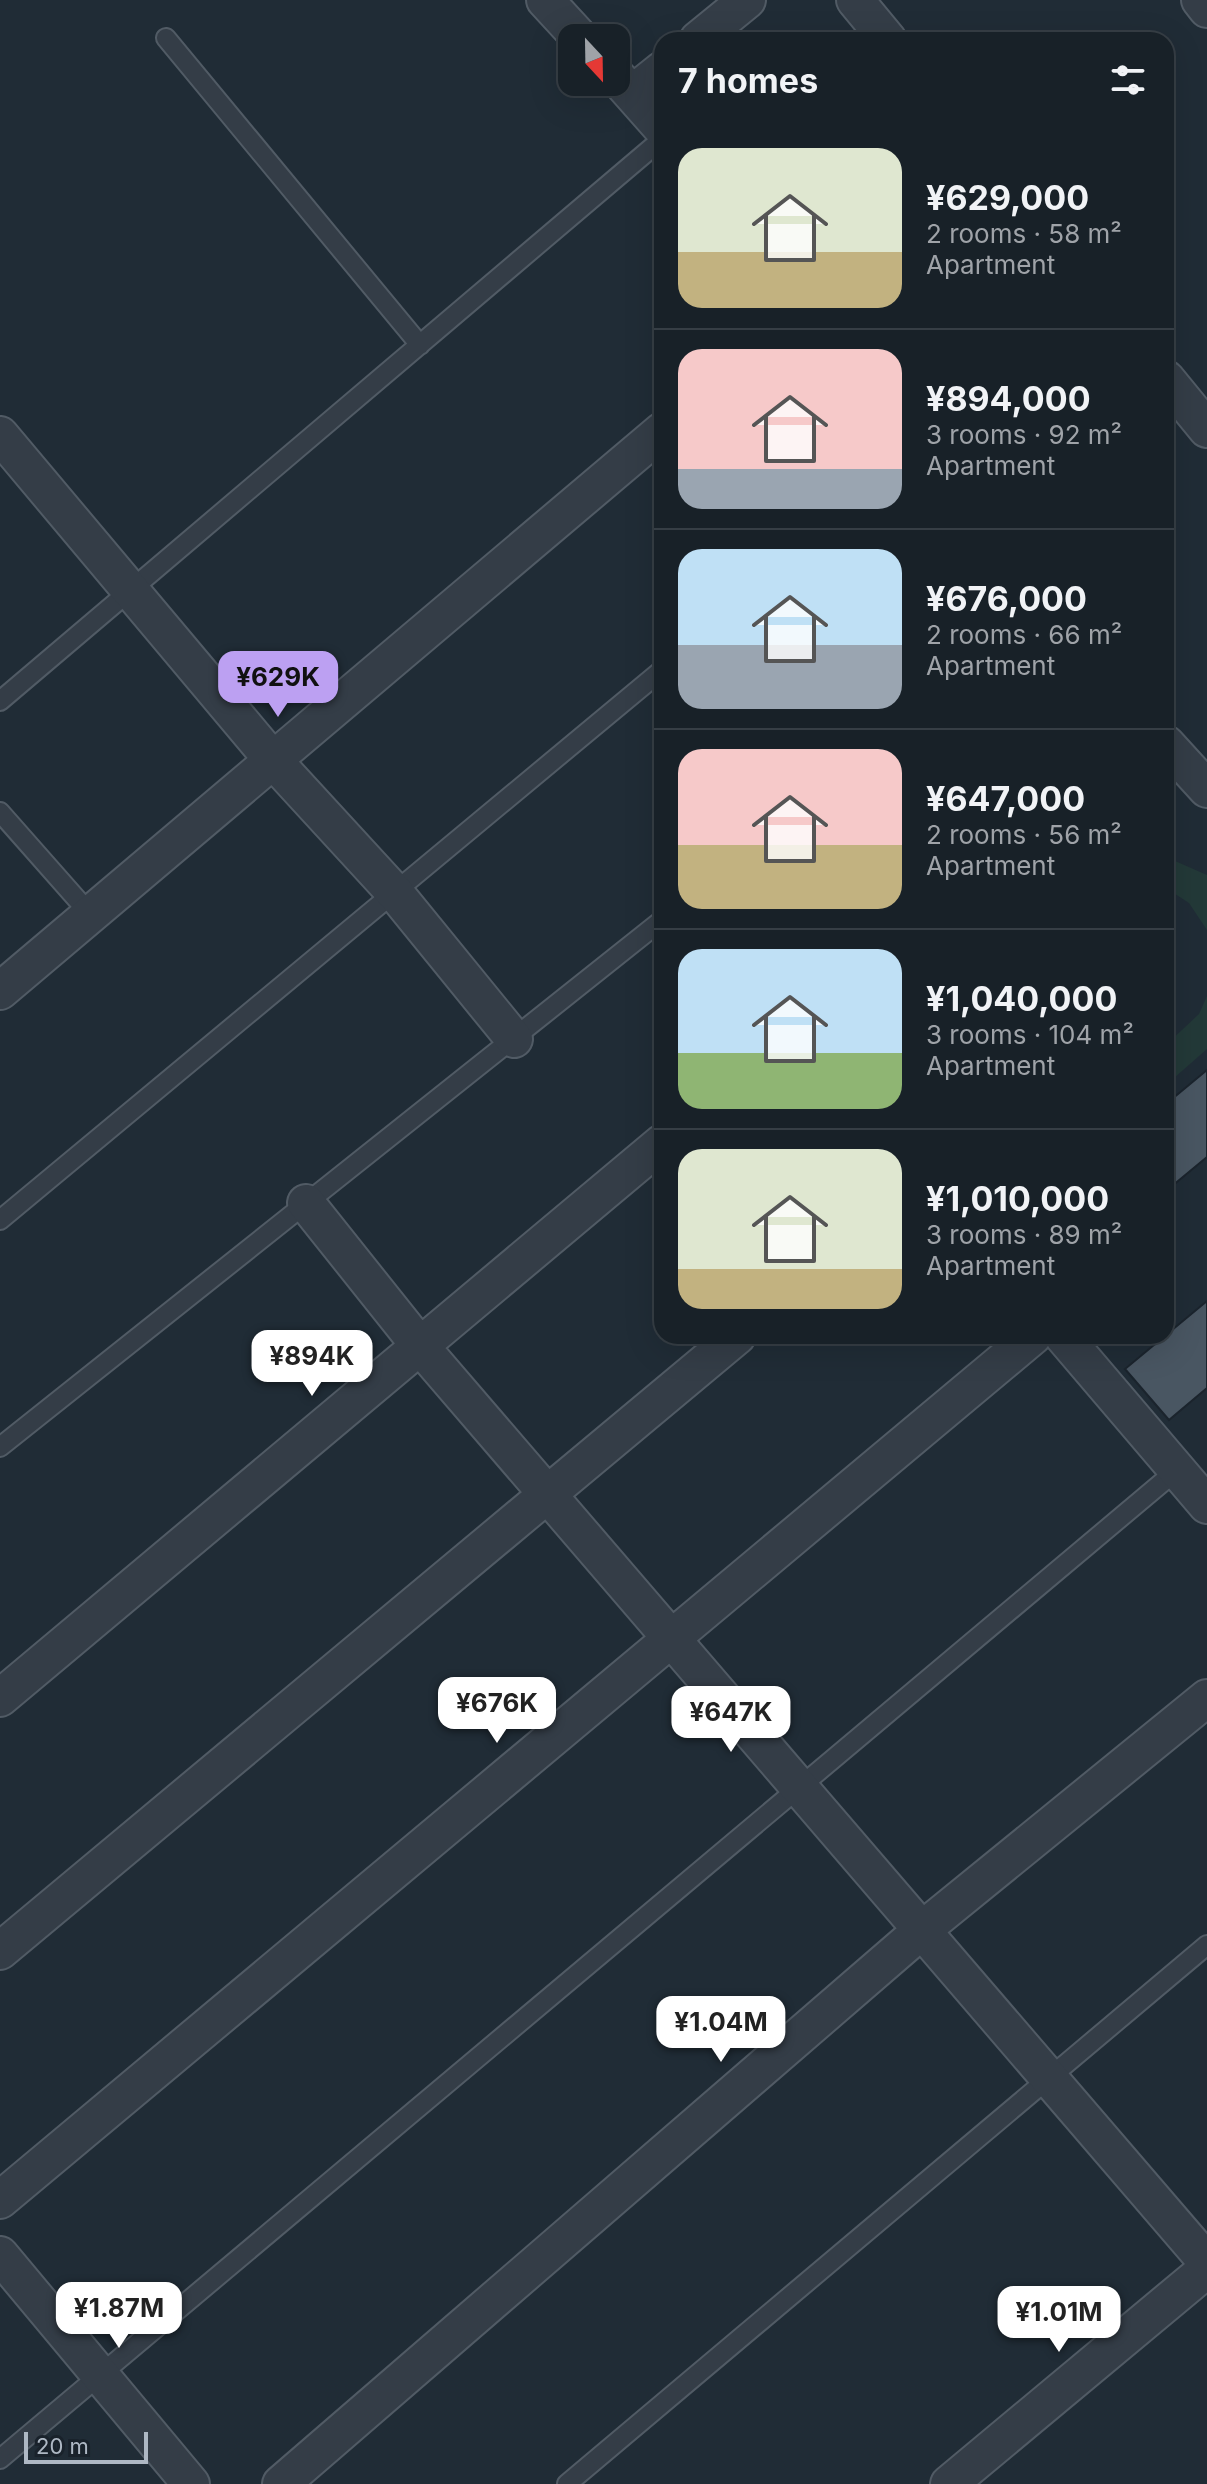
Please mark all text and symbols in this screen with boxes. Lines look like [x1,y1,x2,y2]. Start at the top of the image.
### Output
north arrow [558,24,630,96]
map controls [558,24,630,96]
icon: filters [1106,58,1150,102]
text: 7 homes [678,60,818,101]
text: ¥629,000 [926,177,1089,218]
icon: home [742,180,838,276]
text: 2 rooms · 58 m² [926,218,1122,249]
text: Apartment [926,249,1055,280]
text: ¥894,000 [926,378,1091,419]
icon: home [742,381,838,477]
text: 3 rooms · 92 m² [926,419,1122,450]
text: Apartment [926,450,1055,481]
text: ¥676,000 [926,578,1087,619]
icon: home [742,581,838,677]
text: 2 rooms · 66 m² [926,619,1122,650]
text: Apartment [926,650,1055,681]
pin: ¥629K [222,651,334,719]
text: ¥629K [236,661,320,692]
text: ¥647,000 [926,778,1085,819]
icon: home [742,781,838,877]
text: 2 rooms · 56 m² [926,819,1122,850]
text: Apartment [926,850,1055,881]
text: ¥1,040,000 [926,978,1117,1019]
icon: home [742,981,838,1077]
text: 3 rooms · 104 m² [926,1019,1134,1050]
text: Apartment [926,1050,1055,1081]
text: ¥1,010,000 [926,1178,1109,1219]
icon: home [742,1181,838,1277]
text: 3 rooms · 89 m² [926,1219,1122,1250]
text: Apartment [926,1250,1055,1281]
pin: ¥894K [256,1330,368,1398]
text: ¥894K [270,1340,354,1371]
pin: ¥676K [441,1677,553,1745]
pin: ¥647K [675,1686,787,1754]
text: ¥676K [456,1687,538,1718]
text: ¥647K [689,1696,773,1727]
pin: ¥1.04M [656,1996,786,2064]
text: ¥1.04M [674,2006,768,2037]
pin: ¥1.87M [54,2282,184,2350]
pin: ¥1.01M [994,2286,1124,2354]
text: ¥1.87M [74,2292,164,2323]
text: ¥1.01M [1016,2296,1102,2327]
scale bar [24,2428,148,2464]
text: 20 m [36,2433,89,2459]

